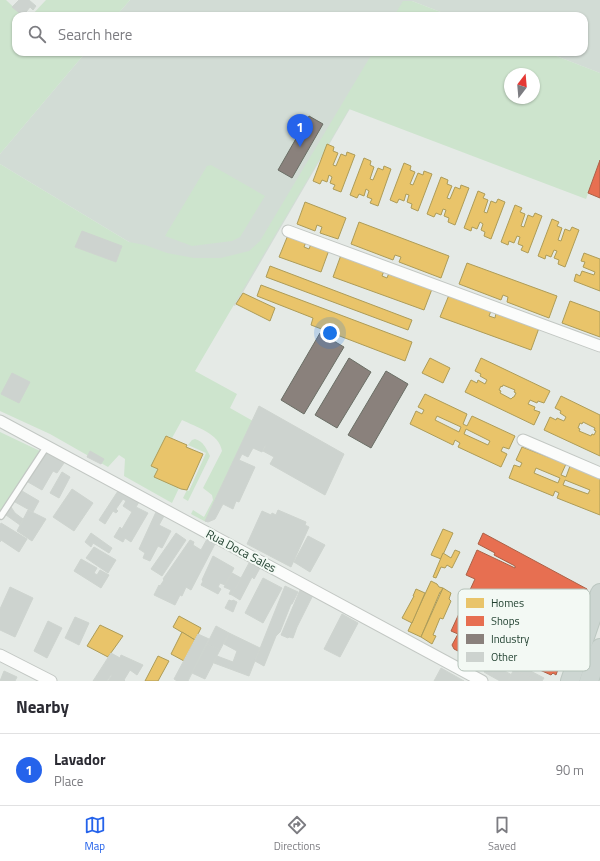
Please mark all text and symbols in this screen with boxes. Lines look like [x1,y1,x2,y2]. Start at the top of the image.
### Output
search box [12,12,588,56]
icon: search [26,23,48,45]
text: Search here [58,23,132,46]
north arrow [504,68,540,104]
pin: 1 [287,114,313,147]
your location [320,323,340,343]
street label: Rua Doca Sales [203,524,280,577]
legend [458,589,590,671]
text: Homes [491,595,524,611]
text: Shops [491,613,520,629]
text: Industry [491,631,530,647]
text: Other [491,649,518,665]
text: Nearby [16,694,69,720]
text: Lavador [54,748,106,771]
text: 1 [25,760,33,780]
text: 90 m [556,760,584,780]
text: Place [54,771,83,791]
tab: Map [84,814,106,854]
tab: Directions [274,814,320,854]
tab: Saved [488,814,516,854]

